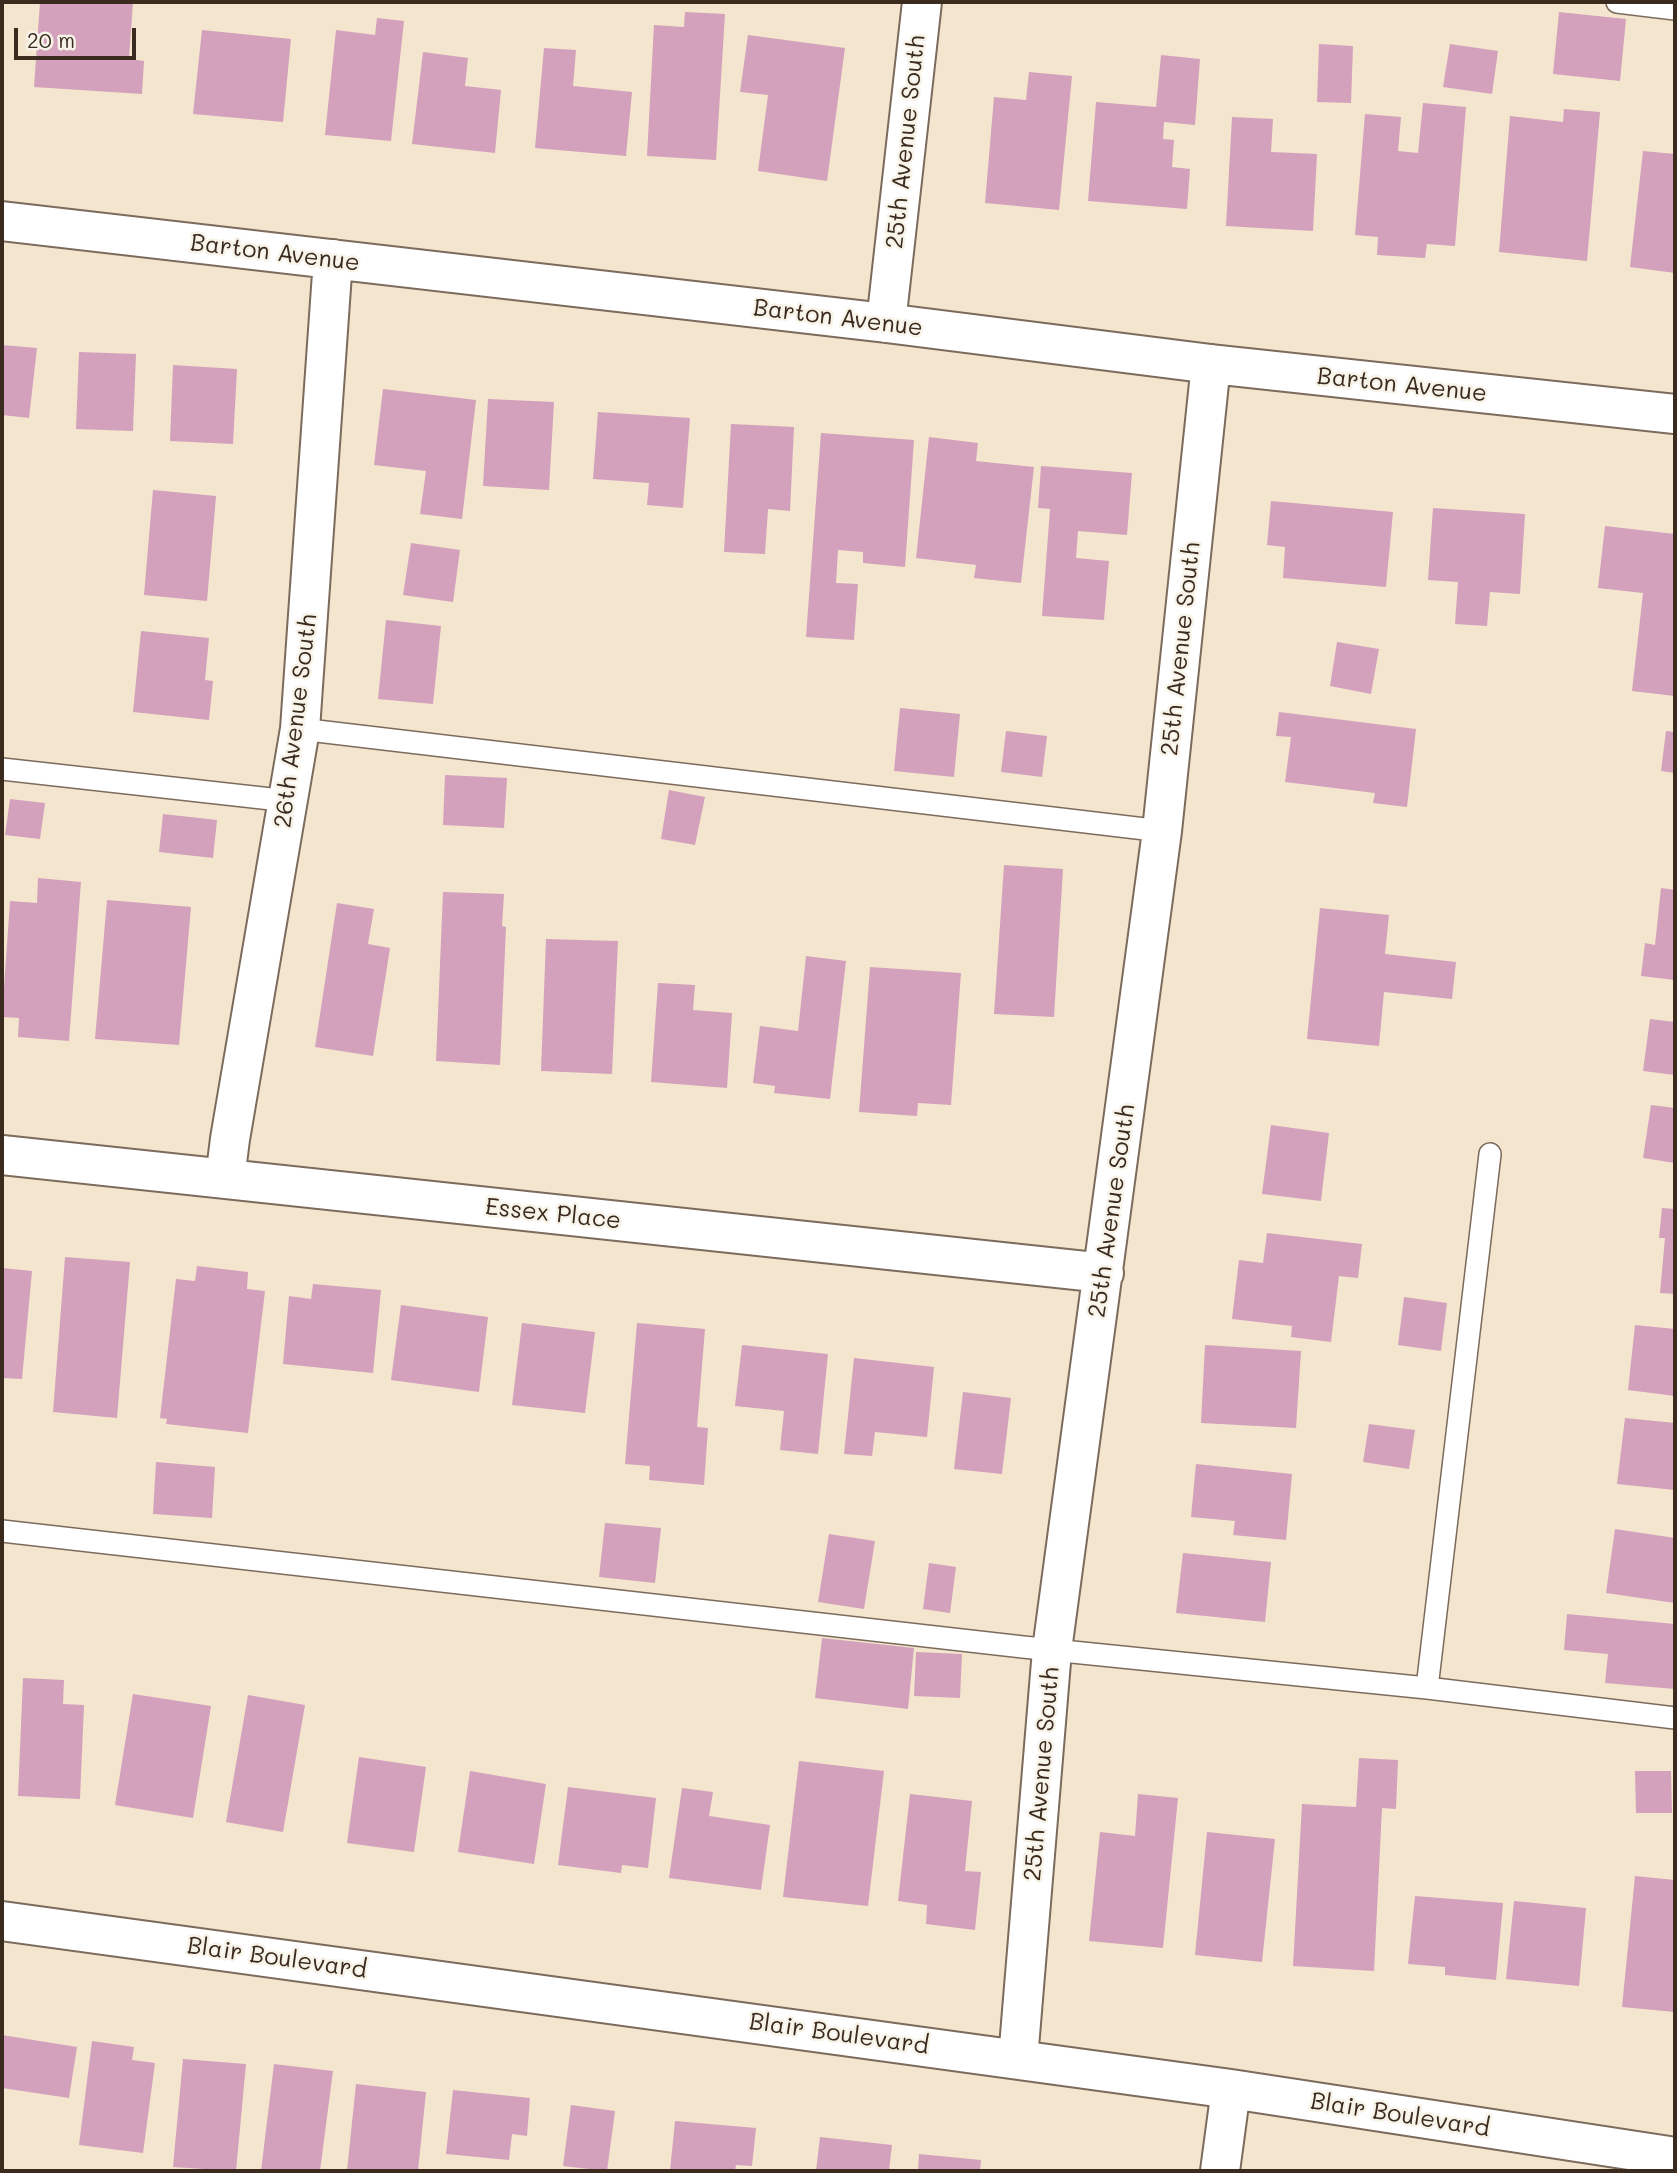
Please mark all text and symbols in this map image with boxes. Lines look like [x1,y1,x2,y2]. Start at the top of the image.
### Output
scale bar [18,14,140,58]
text: 20 m [27,26,75,53]
street label: 25th Avenue South [880,34,932,250]
street label: Barton Avenue [189,228,361,278]
street label: Barton Avenue [752,293,924,343]
street label: Barton Avenue [1316,362,1488,408]
street label: 25th Avenue South [1155,541,1207,757]
street label: 26th Avenue South [269,612,323,830]
street label: 25th Avenue South [1083,1103,1141,1319]
street label: Essex Place [484,1193,622,1235]
street label: 25th Avenue South [1018,1666,1066,1882]
street label: Blair Boulevard [185,1931,369,1985]
street label: Blair Boulevard [747,2007,931,2061]
street label: Blair Boulevard [1308,2087,1492,2143]

